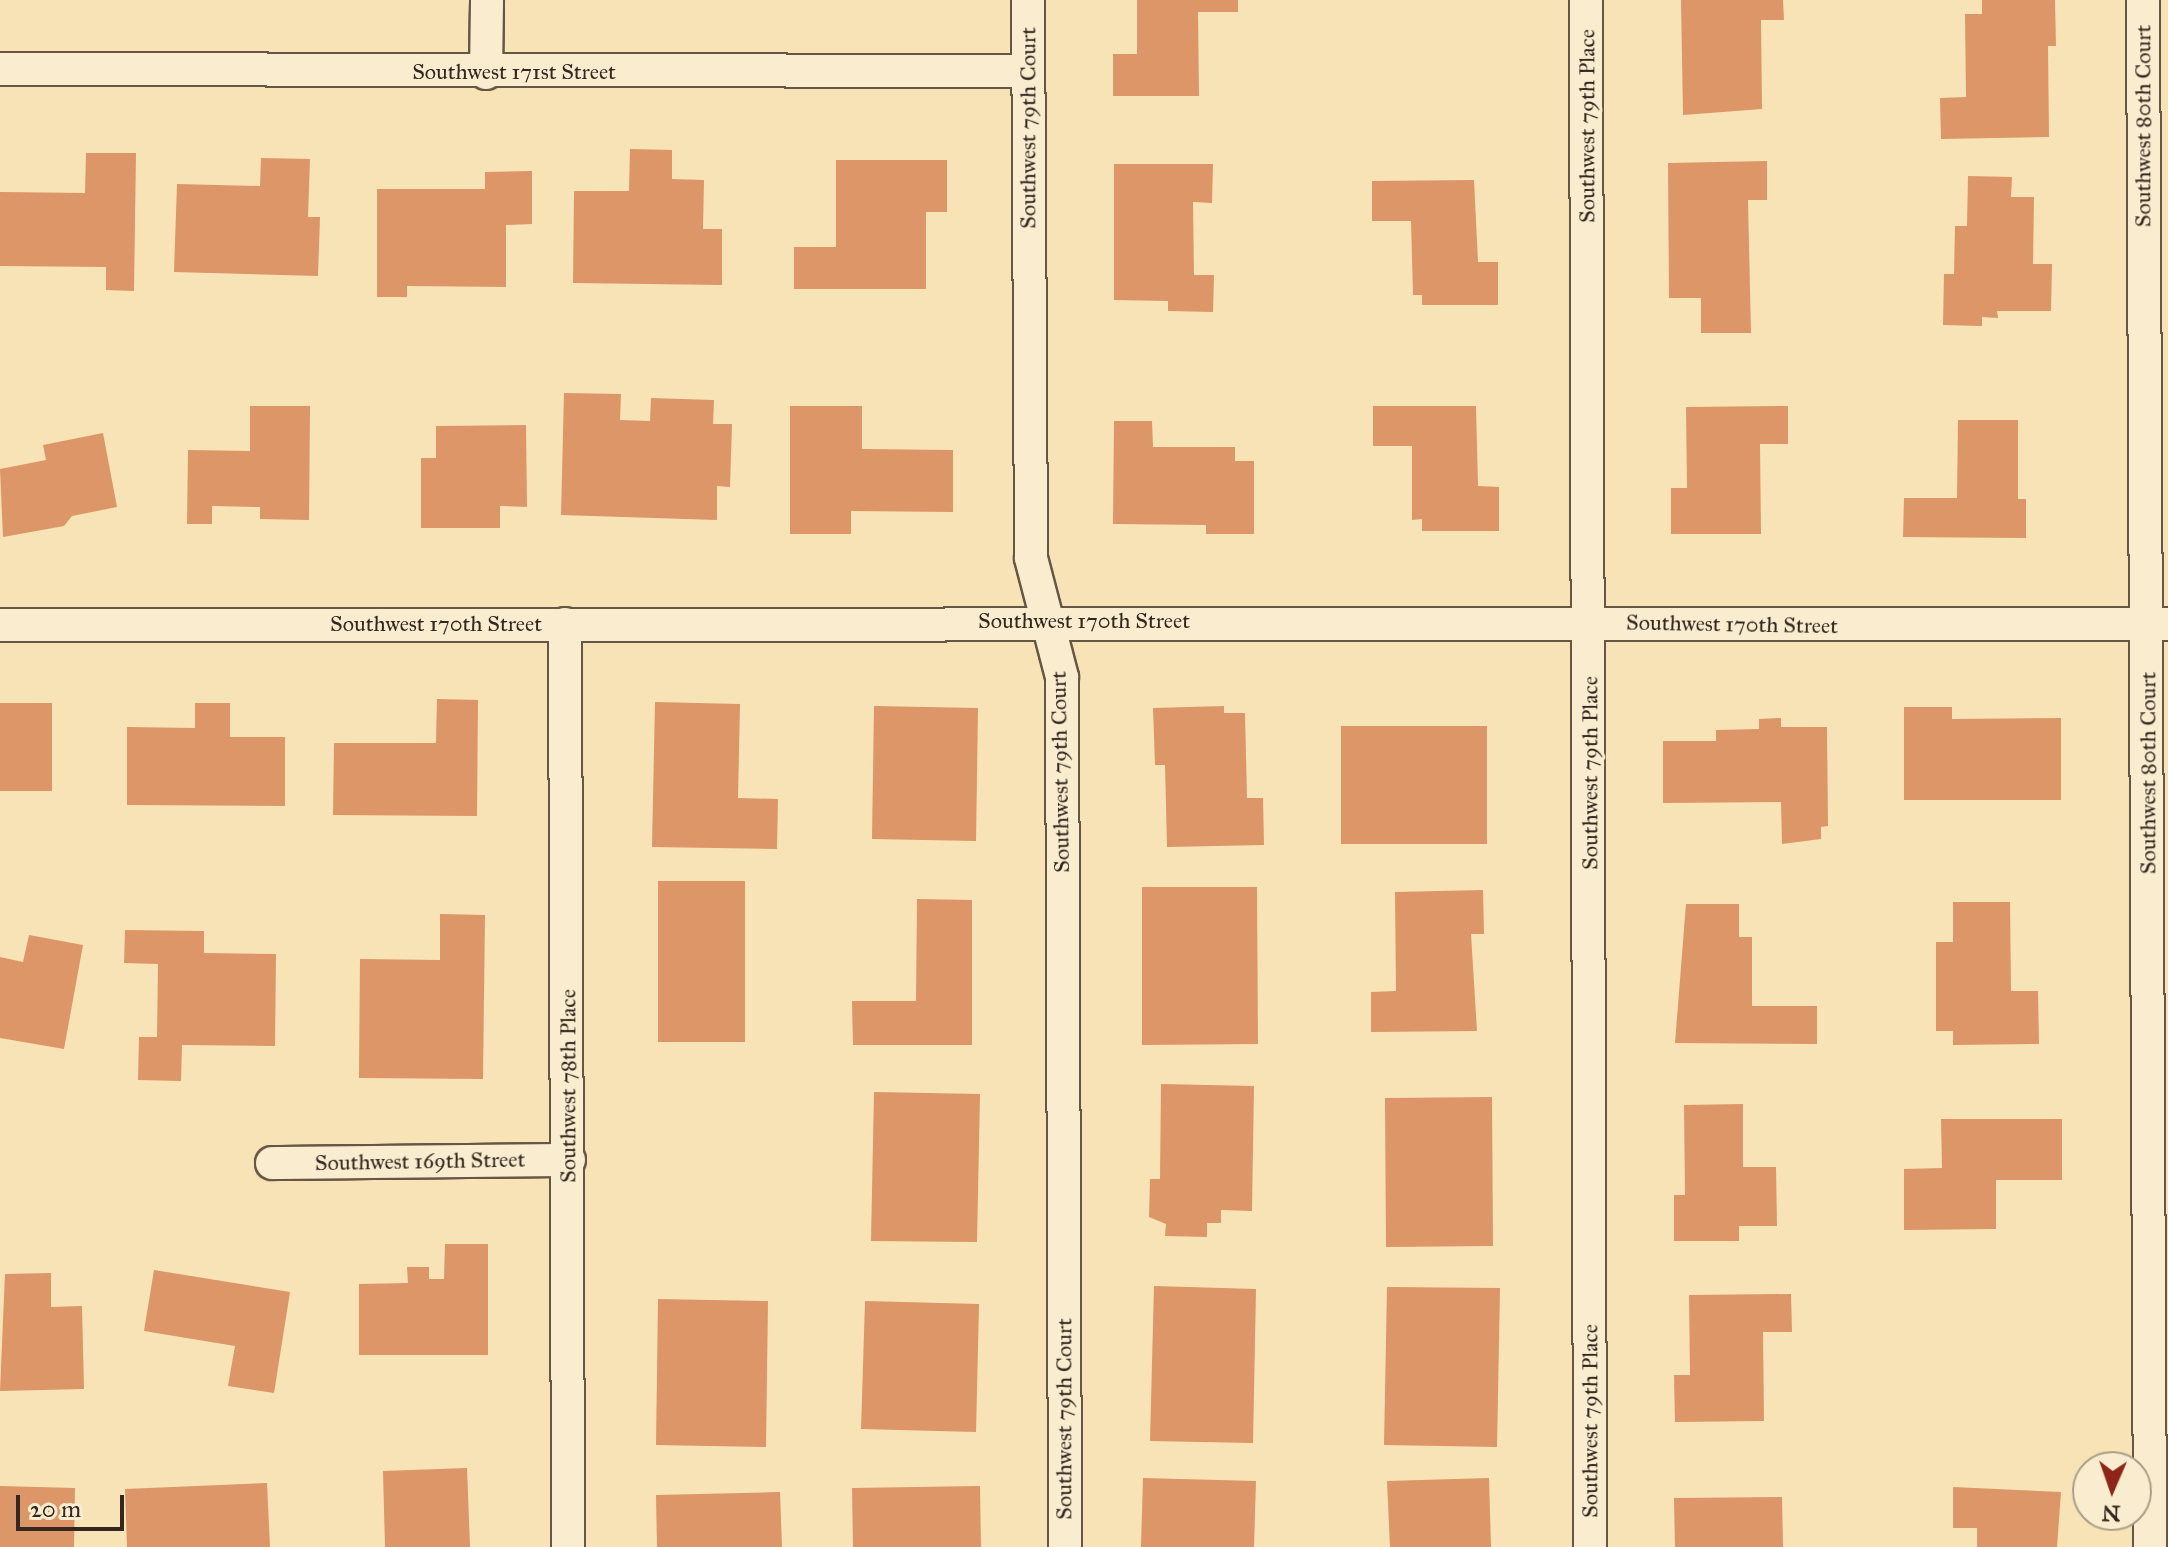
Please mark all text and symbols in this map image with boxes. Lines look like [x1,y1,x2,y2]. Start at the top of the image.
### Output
street label: Southwest 80th Court [2130,25,2156,227]
street label: Southwest 79th Court [1015,27,1041,229]
street label: Southwest 79th Place [1574,29,1600,223]
street label: Southwest 171st Street [412,59,616,85]
street label: Southwest 170th Street [978,608,1190,634]
street label: Southwest 170th Street [1626,609,1838,639]
street label: Southwest 170th Street [330,611,542,637]
street label: Southwest 79th Court [1045,671,1075,873]
street label: Southwest 80th Court [2135,672,2161,874]
street label: Southwest 79th Place [1577,676,1603,870]
street label: Southwest 78th Place [555,989,581,1183]
street label: Southwest 169th Street [315,1146,525,1176]
street label: Southwest 79th Court [1051,1318,1077,1520]
street label: Southwest 79th Place [1577,1324,1603,1518]
north arrow [2072,1451,2152,1531]
scale bar [20,1479,128,1529]
text: 20 m [30,1494,81,1524]
text: N [2101,1500,2121,1527]

